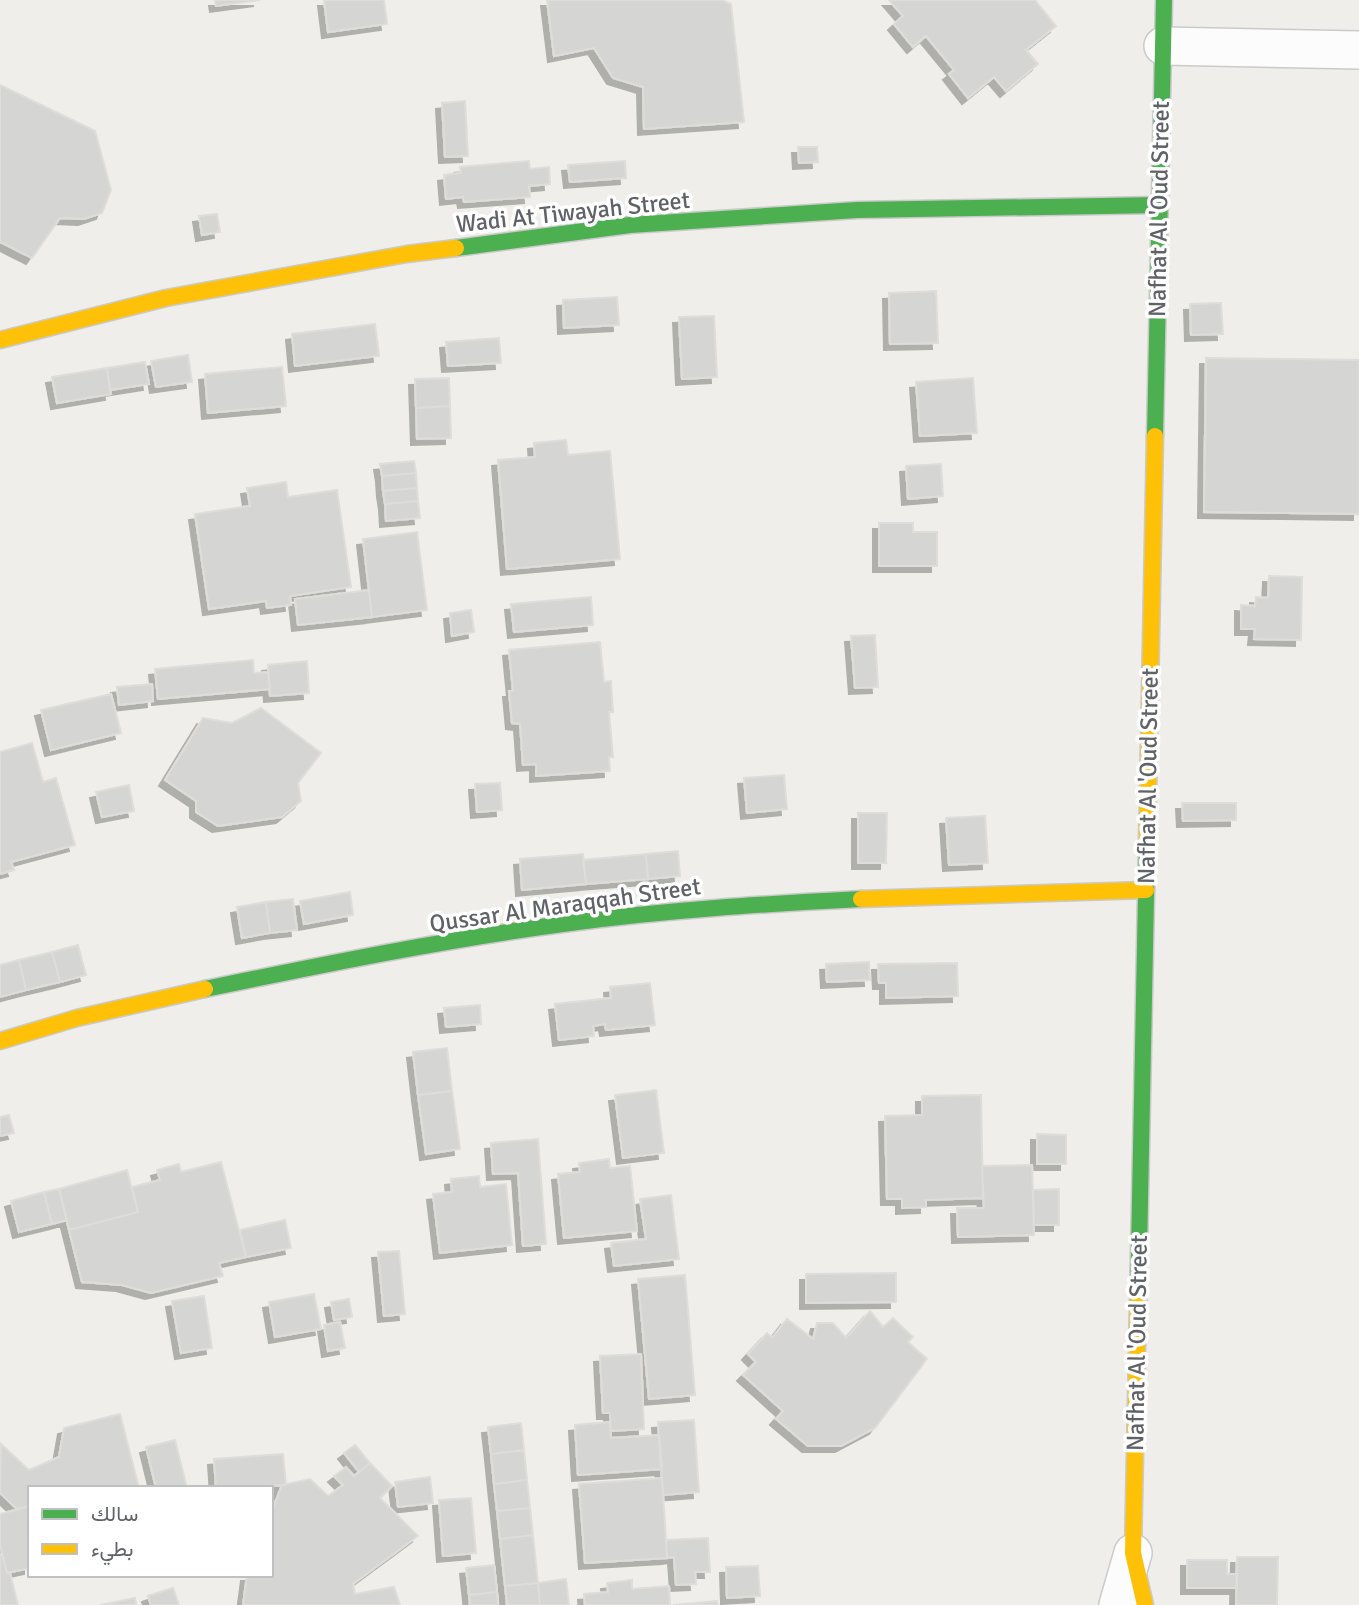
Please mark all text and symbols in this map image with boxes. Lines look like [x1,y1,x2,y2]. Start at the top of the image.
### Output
street label: Nafhat Al 'Oud Street [1142,101,1176,317]
street label: Wadi At Tiwayah Street [455,185,691,239]
street label: Nafhat Al 'Oud Street [1131,668,1165,884]
street label: Qussar Al Maraqqah Street [427,871,703,939]
street label: Nafhat Al 'Oud Street [1120,1235,1154,1451]
legend [28,1486,273,1577]
text: سالك [91,1501,138,1527]
text: بطيء [91,1536,134,1566]

